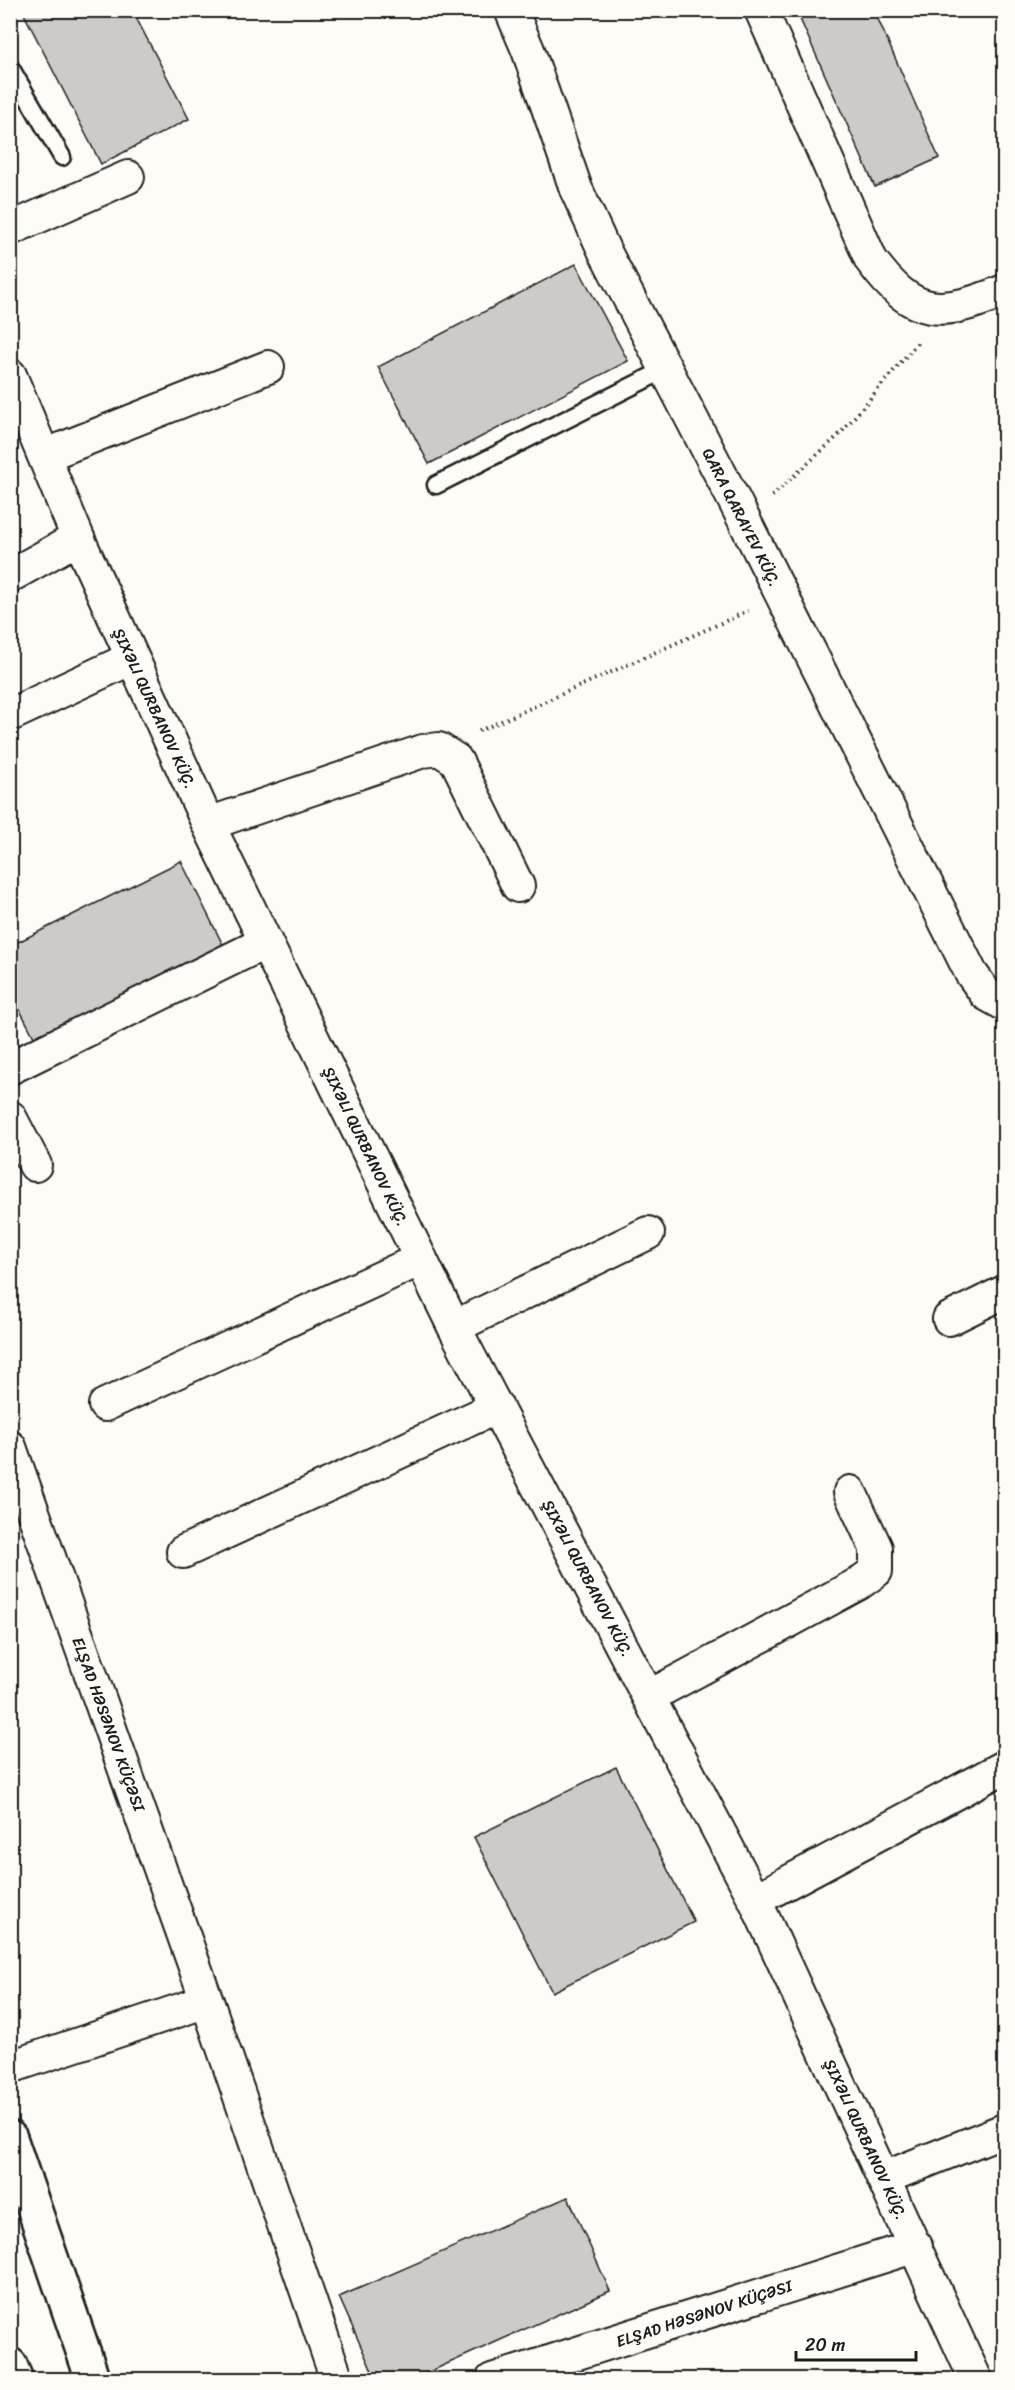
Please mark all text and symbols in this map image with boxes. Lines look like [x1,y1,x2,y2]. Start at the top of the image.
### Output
street label: QARA QARAYEV KÜÇ. [694,443,789,592]
street label: ŞIXƏLI QURBANOV KÜÇ. [104,623,205,794]
street label: ŞIXƏLI QURBANOV KÜÇ. [314,1061,417,1231]
street label: ŞIXƏLI QURBANOV KÜÇ. [534,1494,641,1662]
street label: ELŞAD HƏSƏNOV KÜÇƏSI [63,1633,154,1817]
street label: ŞIXƏLI QURBANOV KÜÇ. [815,2054,916,2225]
street label: ELŞAD HƏSƏNOV KÜÇƏSI [612,2271,798,2356]
scale bar [796,2324,916,2362]
text: 20 m [805,2329,845,2361]

